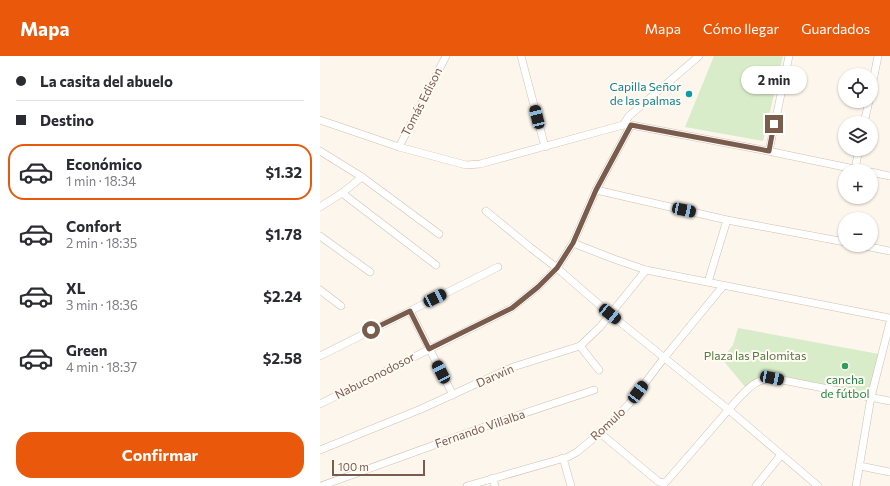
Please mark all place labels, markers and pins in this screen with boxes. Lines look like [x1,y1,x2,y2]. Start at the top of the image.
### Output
place label: Capilla Señor de las palmas [609,79,681,107]
marker: Capilla Señor de las palmas [684,89,694,99]
marker: cancha de fútbol [840,361,850,371]
place label: cancha de fútbol [820,372,870,400]

